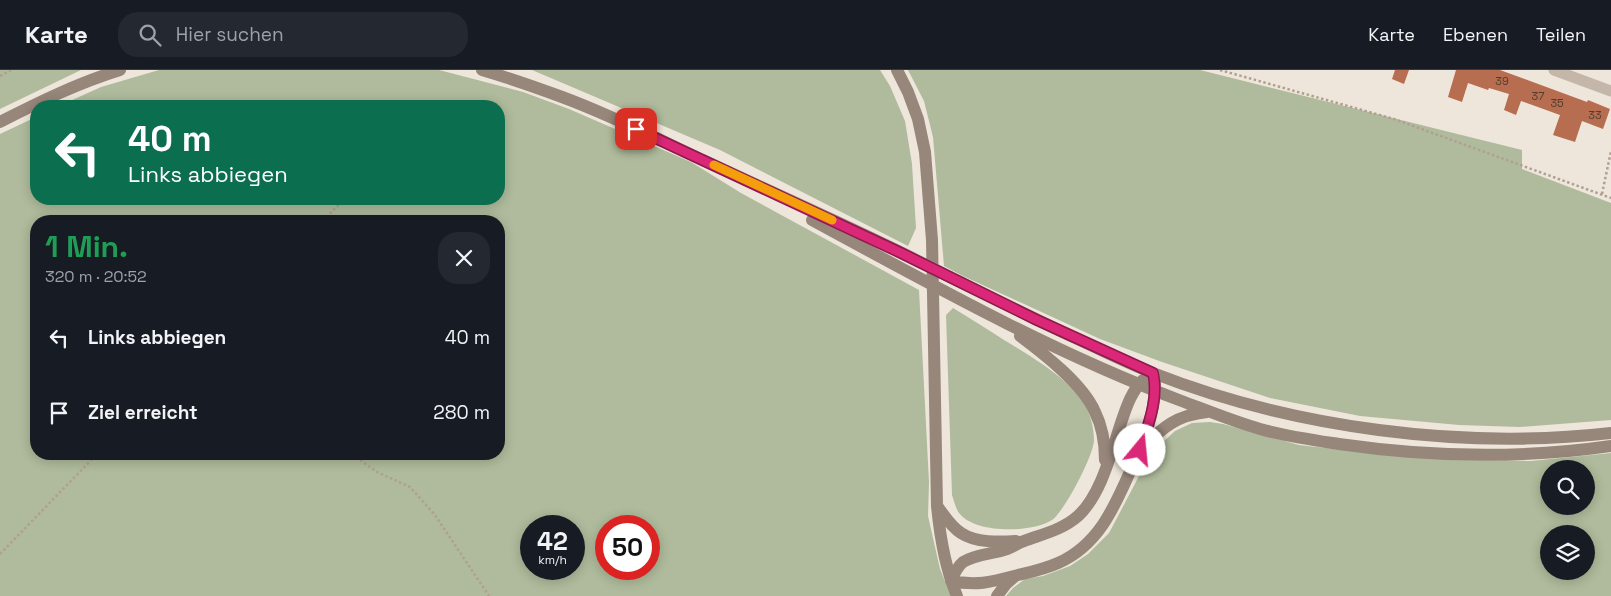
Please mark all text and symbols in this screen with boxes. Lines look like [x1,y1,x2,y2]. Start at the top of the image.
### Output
search box [118,12,468,57]
text: Karte [25,19,88,50]
icon: search [136,21,164,49]
text: Hier suchen [176,22,284,47]
text: Karte [1368,23,1415,46]
text: Ebenen [1443,23,1508,46]
text: Teilen [1536,23,1586,46]
house number: 39 [1495,74,1509,88]
house number: 37 [1532,89,1544,103]
house number: 35 [1550,96,1564,110]
pin [615,108,657,150]
house number: 33 [1588,108,1602,122]
icon: arrive [622,115,650,143]
text: 40 m [128,117,212,161]
icon: left [45,120,110,185]
text: Links abbiegen [128,160,288,188]
text: 1 Min. [45,227,128,266]
button: close [438,232,490,284]
text: 320 m · 20:52 [45,266,147,287]
icon: left [45,324,73,352]
text: Links abbiegen [88,325,226,350]
text: 40 m [445,325,490,350]
icon: arrive [45,399,73,427]
text: Ziel erreicht [88,400,198,425]
text: 280 m [433,400,490,425]
position arrow [1113,423,1165,475]
map controls [1540,460,1595,580]
button: search [1540,460,1595,515]
speed limit sign: 50 [595,515,660,580]
text: 42 [537,525,568,557]
button: layers [1540,525,1595,580]
text: km/h [538,552,567,568]

